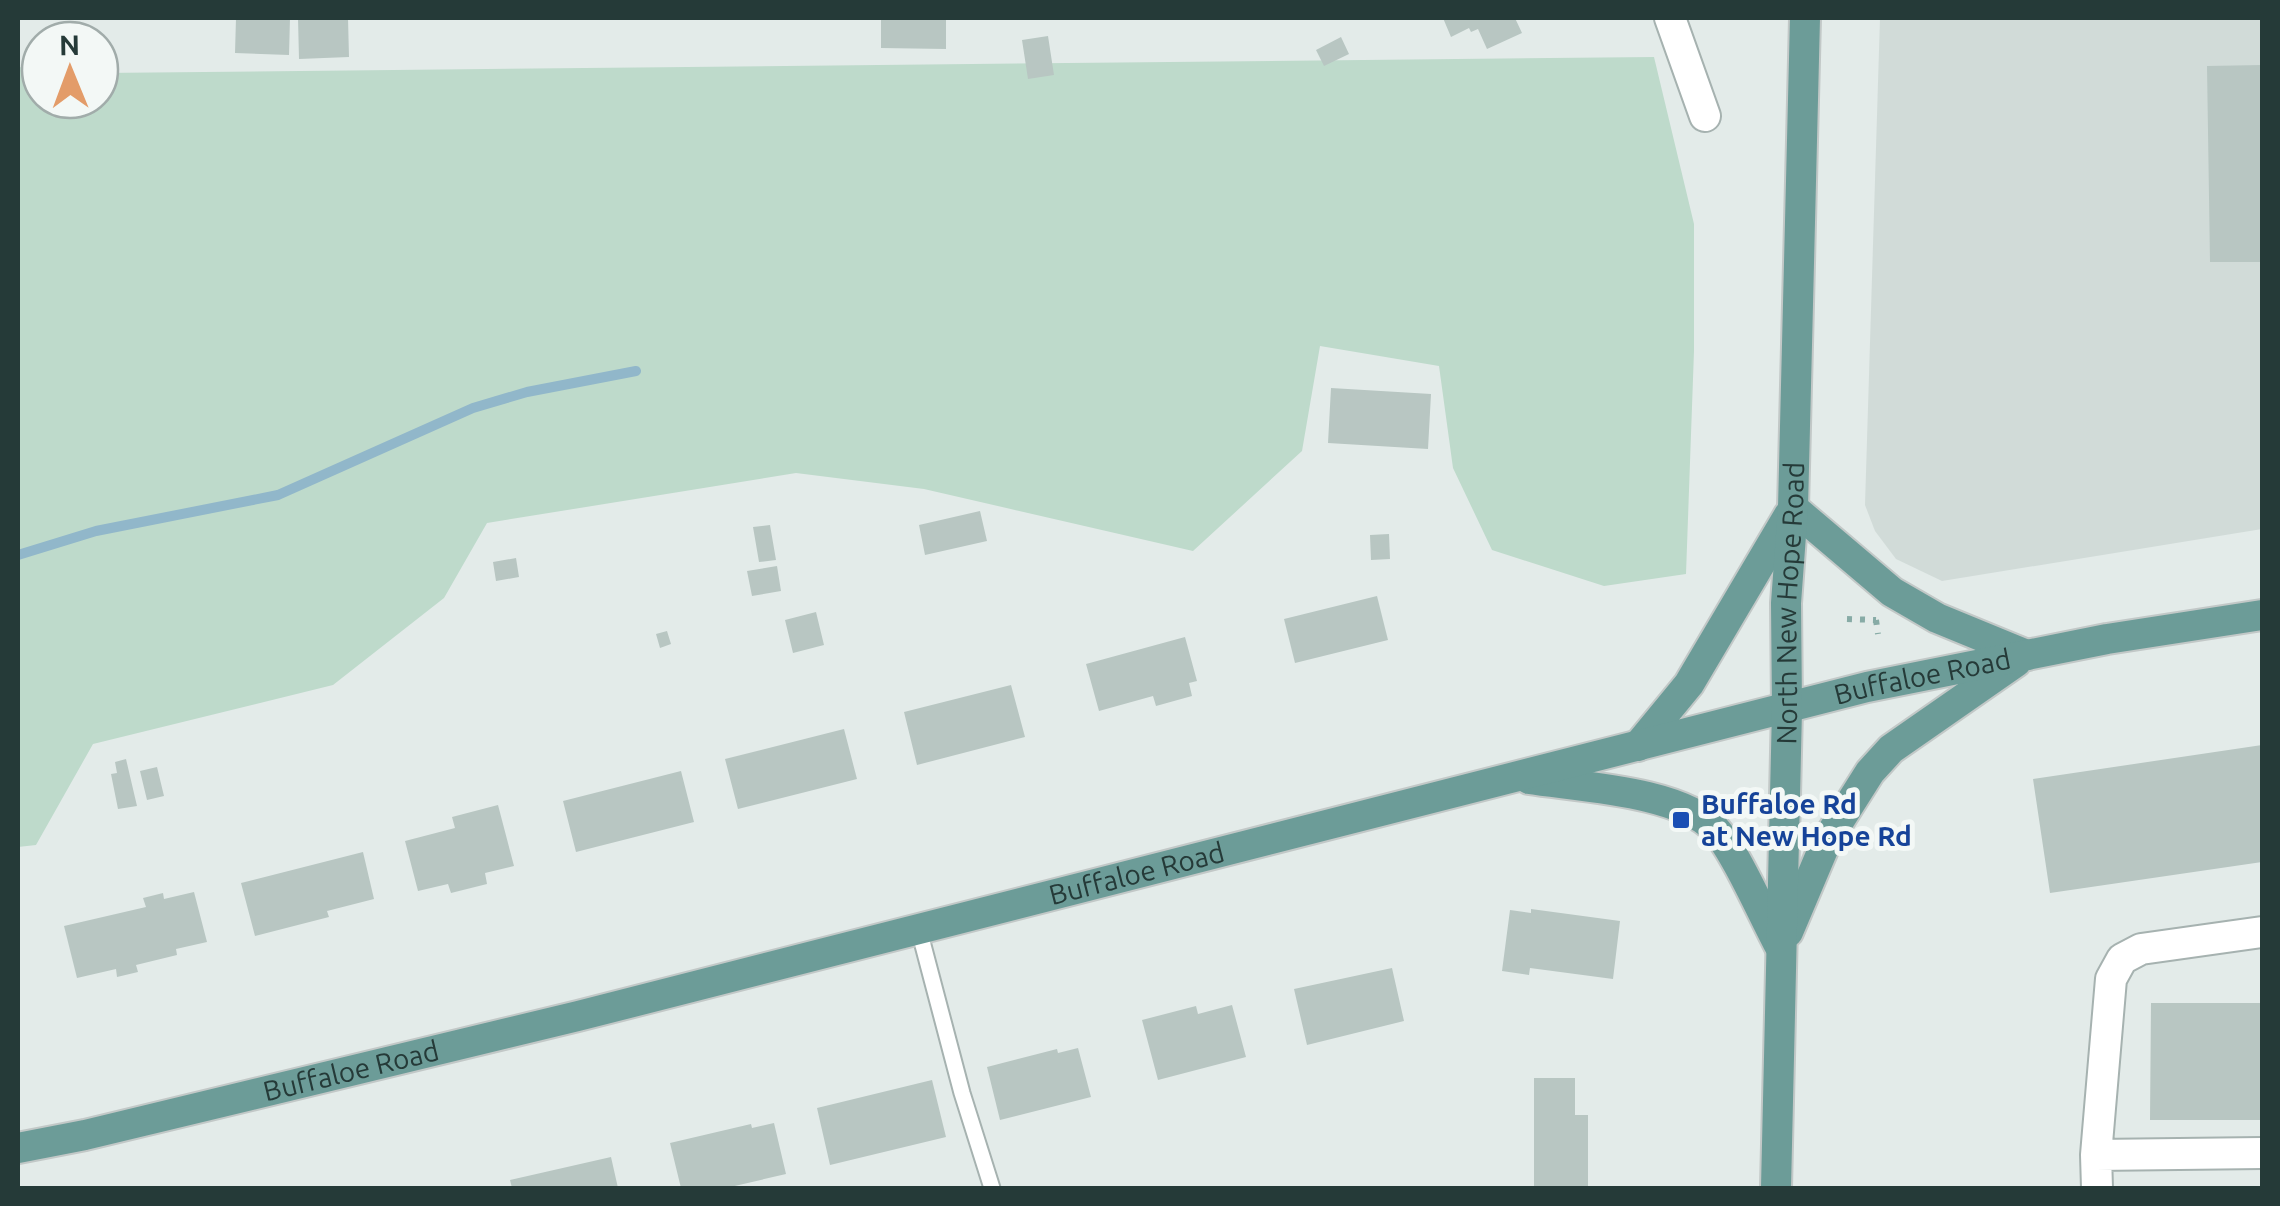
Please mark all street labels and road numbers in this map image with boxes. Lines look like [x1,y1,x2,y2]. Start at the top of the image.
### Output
street label: North New Hope Road [1770,462,1809,745]
street label: Buffaloe Road [1831,643,2013,710]
street label: Buffaloe Road [1046,836,1227,910]
street label: Buffaloe Road [260,1034,442,1106]

